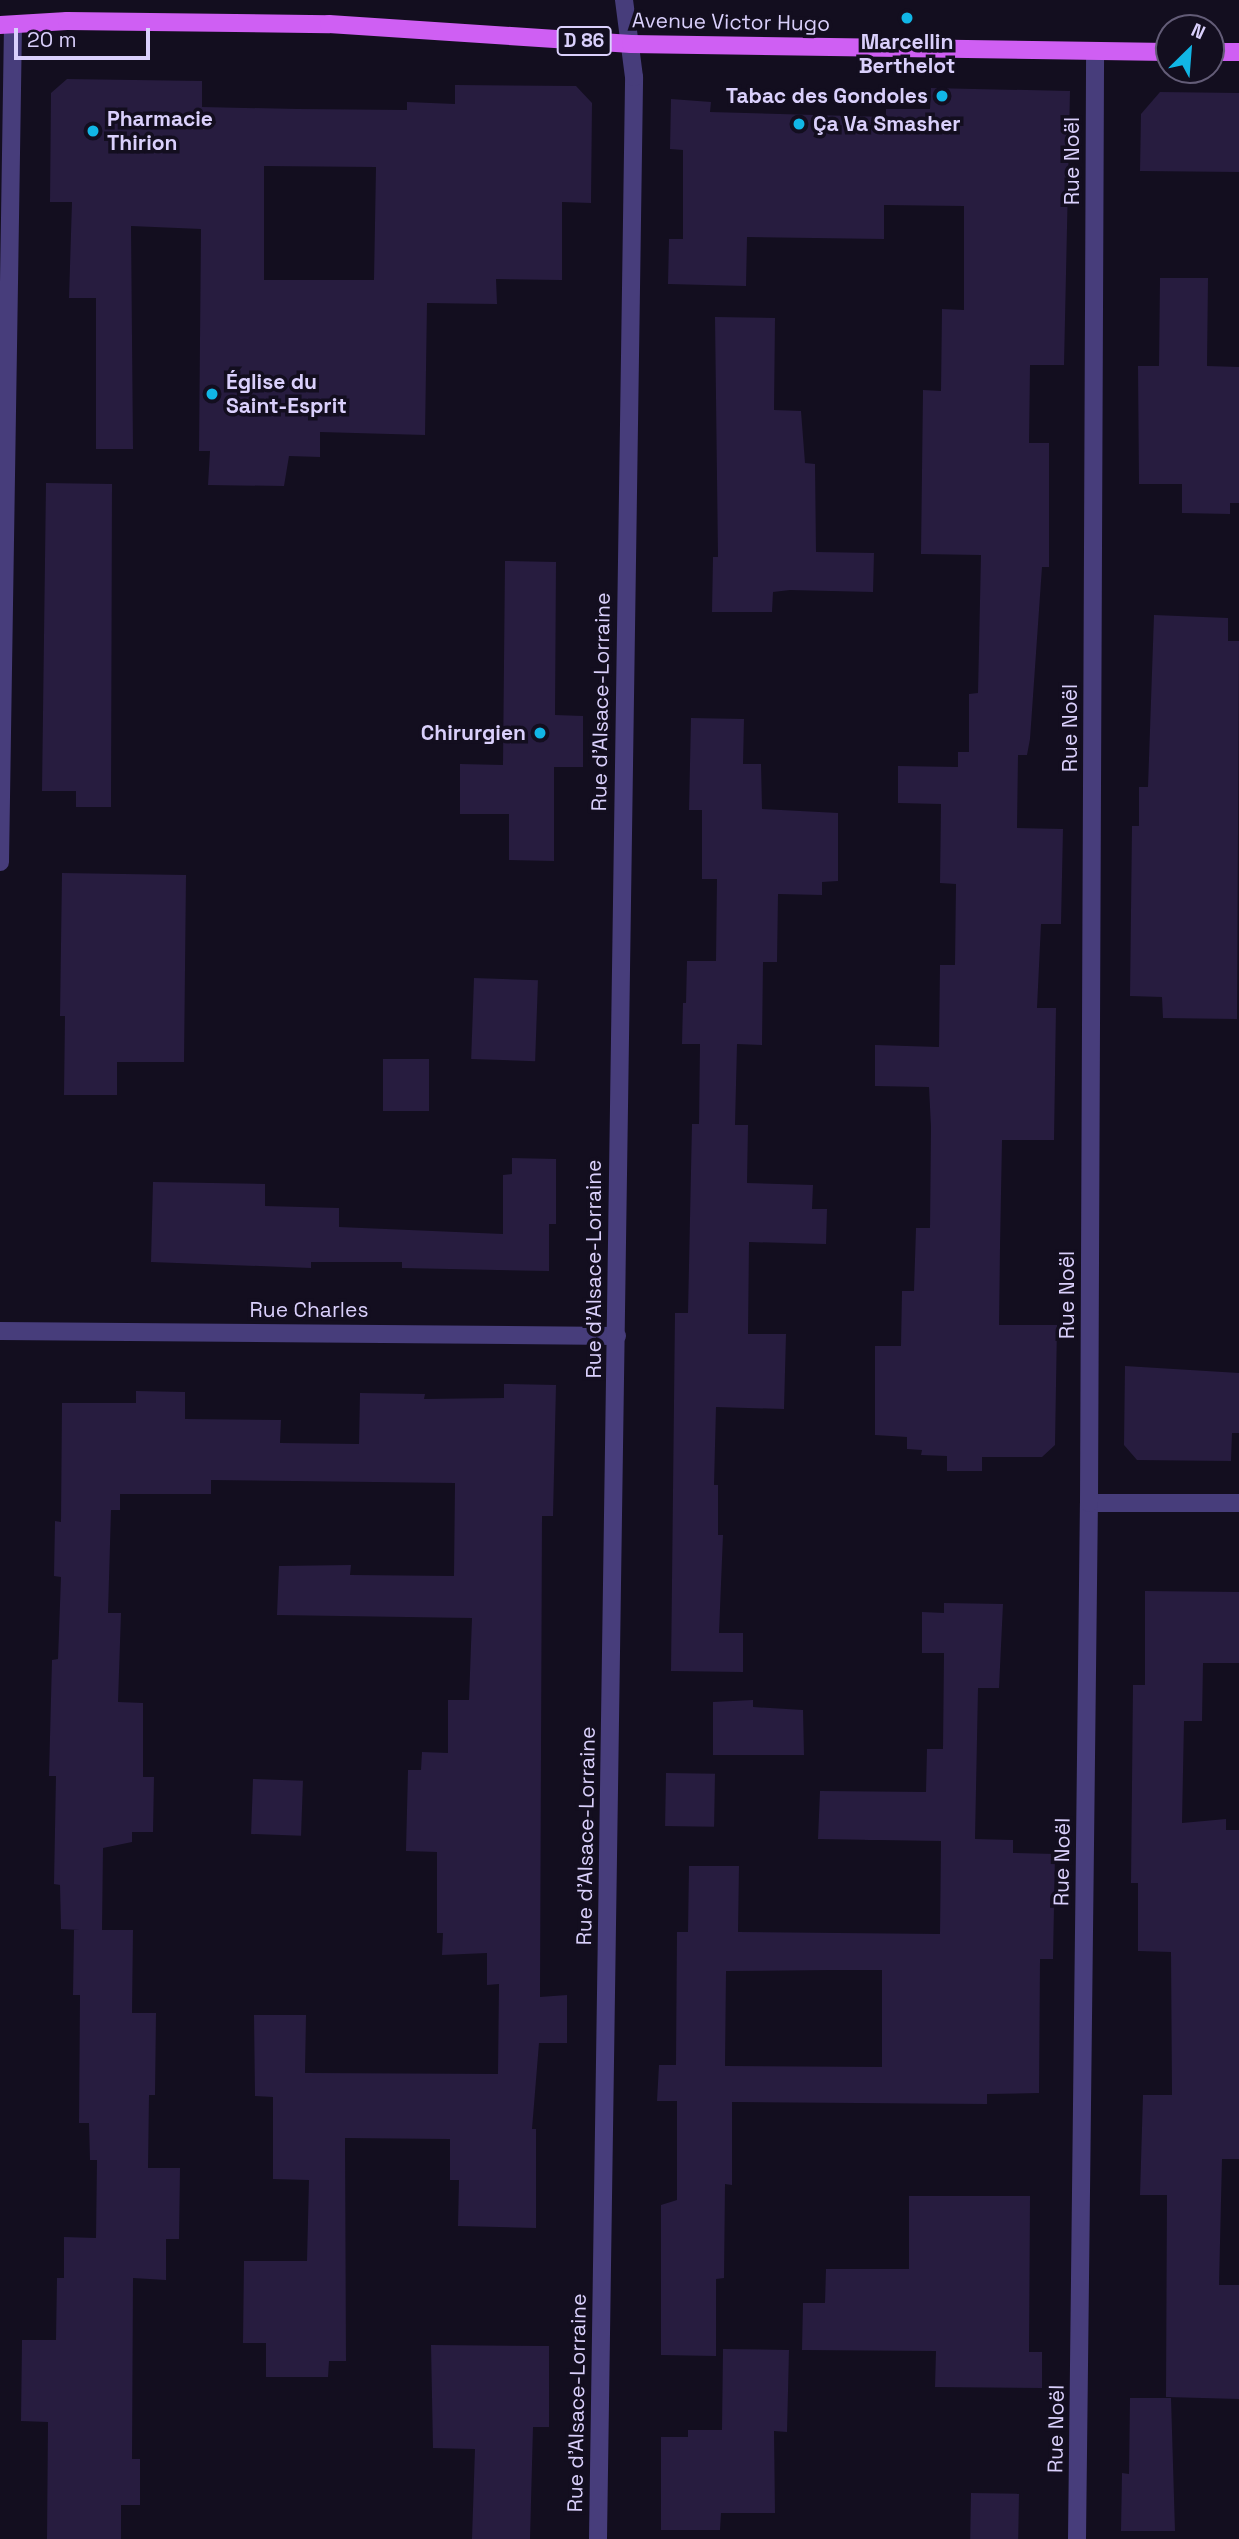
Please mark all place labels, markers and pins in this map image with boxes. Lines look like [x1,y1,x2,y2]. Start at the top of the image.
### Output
marker: Marcellin Berthelot [899,10,915,26]
place label: Marcellin Berthelot [859,29,955,79]
place label: Tabac des Gondoles [726,83,928,109]
marker: Tabac des Gondoles [934,88,950,104]
place label: Pharmacie Thirion [107,106,213,156]
place label: Ça Va Smasher [813,111,961,137]
marker: Ça Va Smasher [791,116,807,132]
marker: Pharmacie Thirion [85,123,101,139]
place label: Église du Saint-Esprit [226,369,347,419]
marker: Église du Saint-Esprit [204,386,220,402]
place label: Chirurgien [421,720,526,746]
marker: Chirurgien [532,725,548,741]

